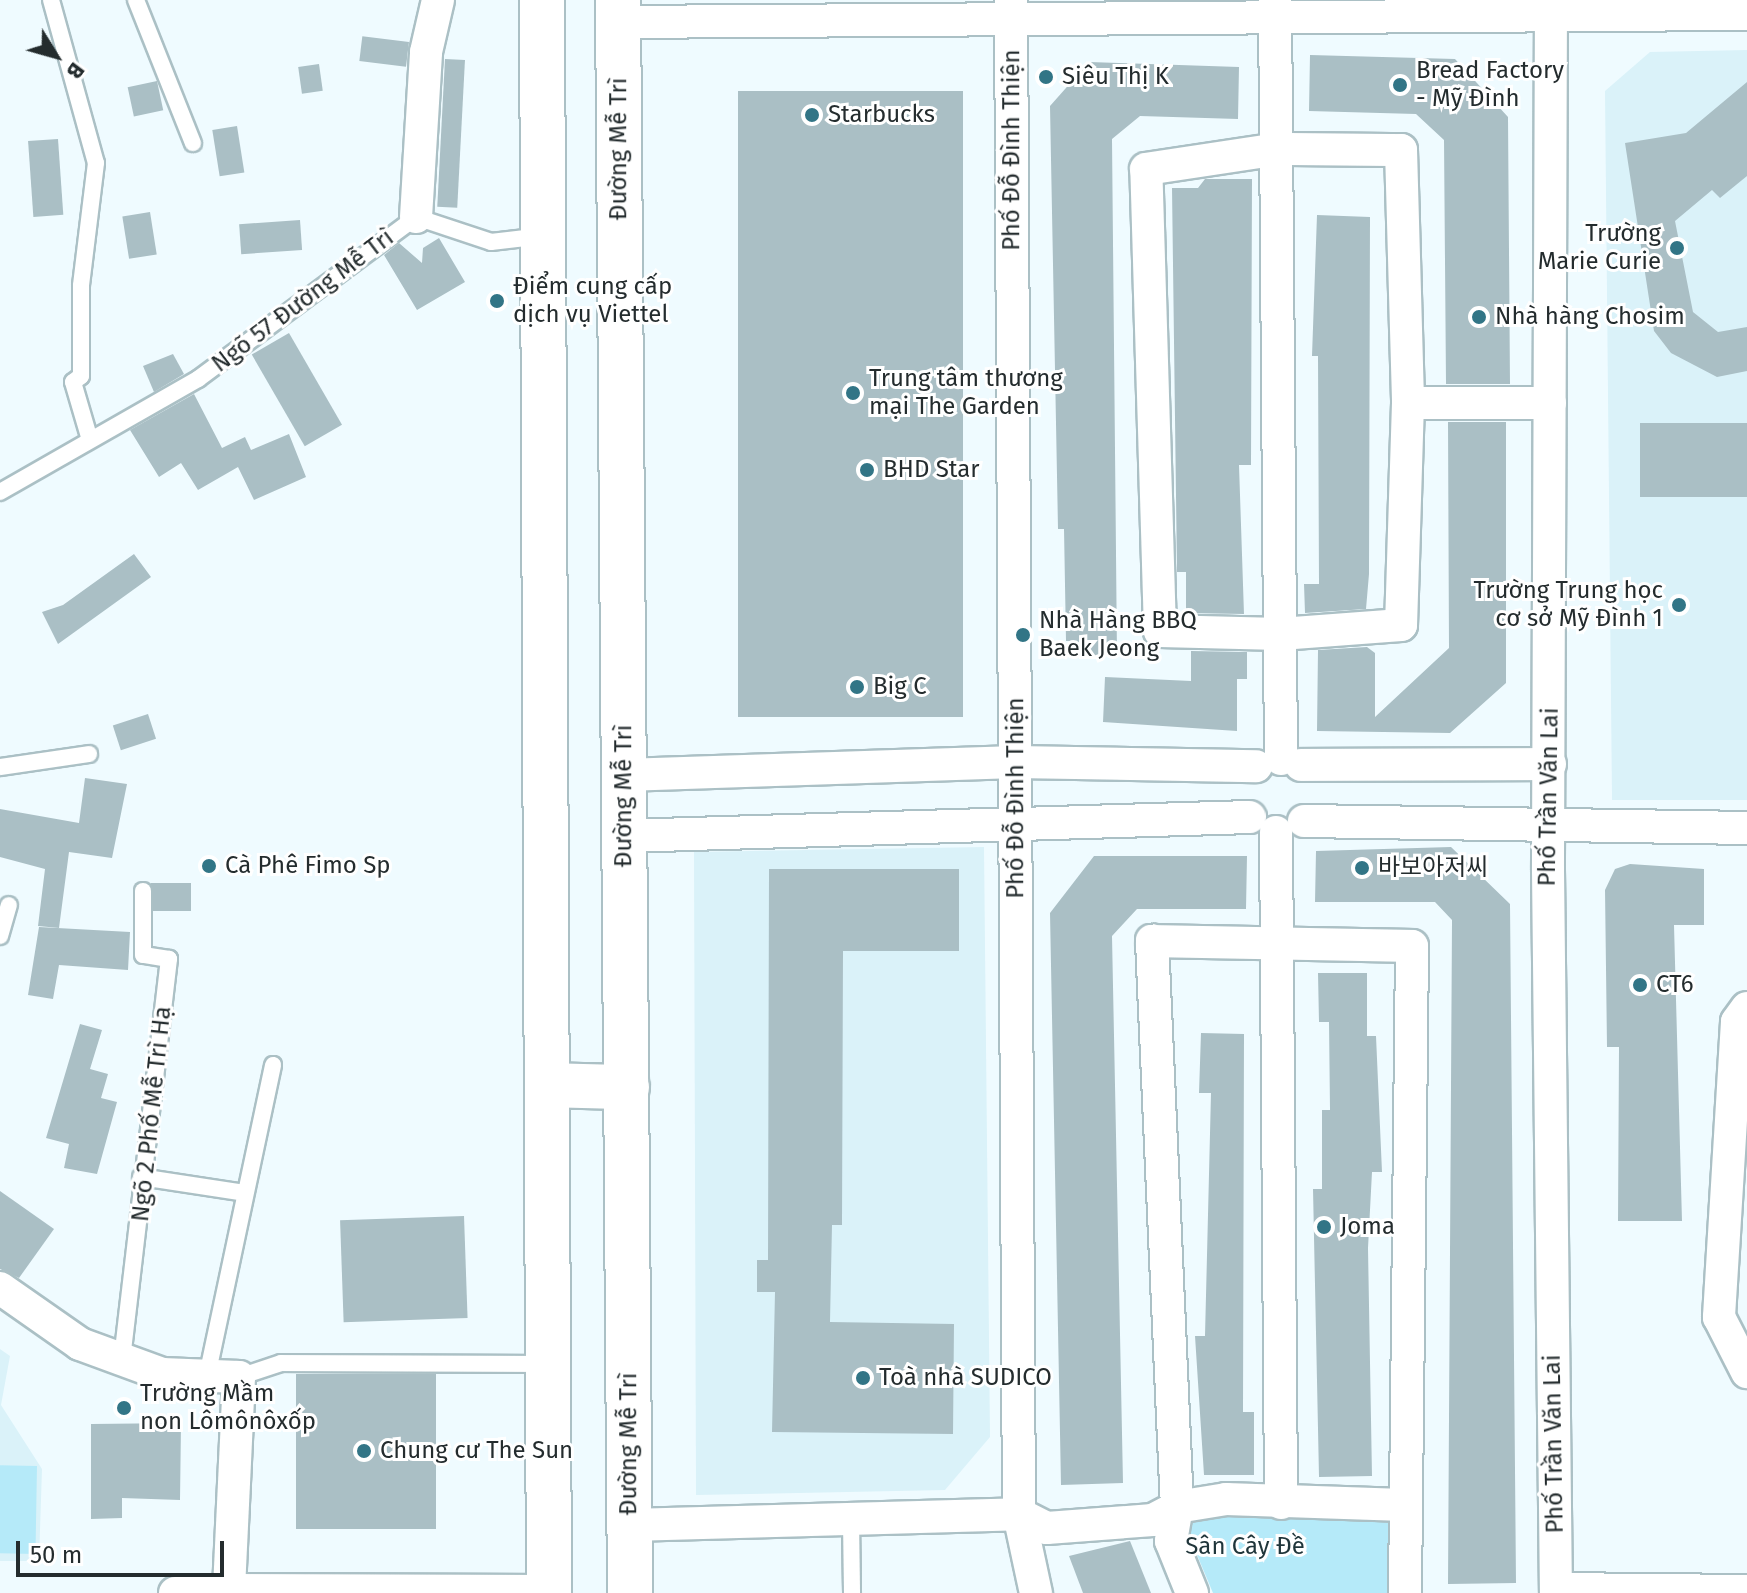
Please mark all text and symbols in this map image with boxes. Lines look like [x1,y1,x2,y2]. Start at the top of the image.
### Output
north arrow [16,16,96,96]
street label: Phố Đỗ Đình Thiện [998,49,1026,251]
text: B [61,57,90,84]
place label: Bread Factory - Mỹ Đình [1416,57,1564,113]
place label: Siêu Thị K [1062,63,1169,91]
marker: Siêu Thị K [1037,68,1055,86]
marker: Bread Factory - Mỹ Đình [1391,76,1409,94]
street label: Đường Mễ Trì [605,78,633,220]
place label: Starbucks [828,101,935,129]
marker: Starbucks [803,106,821,124]
place label: Trường Marie Curie [1538,220,1661,276]
street label: Ngõ 57 Đường Mễ Trì [206,223,400,379]
marker: Trường Marie Curie [1668,239,1686,257]
place label: Điểm cung cấp dịch vụ Viettel [513,273,672,329]
marker: Điểm cung cấp dịch vụ Viettel [488,292,506,310]
place label: Nhà hàng Chosim [1495,303,1685,331]
marker: Nhà hàng Chosim [1470,308,1488,326]
place label: Trung tâm thương mại The Garden [869,365,1063,421]
marker: Trung tâm thương mại The Garden [844,384,862,402]
place label: BHD Star [883,456,980,484]
marker: BHD Star [858,461,876,479]
place label: Trường Trung học cơ sở Mỹ Đình 1 [1474,577,1663,633]
marker: Trường Trung học cơ sở Mỹ Đình 1 [1670,596,1688,614]
place label: Nhà Hàng BBQ Baek Jeong [1039,607,1197,663]
marker: Nhà Hàng BBQ Baek Jeong [1014,626,1032,644]
place label: Big C [873,673,927,701]
marker: Big C [848,678,866,696]
street label: Phố Đỗ Đình Thiện [1002,697,1030,899]
street label: Phố Trần Văn Lai [1533,707,1565,887]
street label: Đường Mễ Trì [610,725,638,867]
place label: Cà Phê Fimo Sp [225,852,391,880]
place label: 바보아저씨 [1378,854,1488,882]
marker: Cà Phê Fimo Sp [200,857,218,875]
marker: 바보아저씨 [1353,859,1371,877]
place label: CT6 [1656,971,1693,999]
marker: CT6 [1631,976,1649,994]
street label: Ngõ 2 Phố Mễ Trì Hạ [126,1005,178,1223]
place label: Joma [1340,1213,1395,1241]
marker: Joma [1315,1218,1333,1236]
street label: Phố Trần Văn Lai [1538,1354,1570,1534]
place label: Toà nhà SUDICO [879,1364,1052,1392]
marker: Toà nhà SUDICO [854,1369,872,1387]
street label: Đường Mễ Trì [615,1373,643,1515]
place label: Trường Mầm non Lômônôxốp [140,1380,316,1436]
marker: Trường Mầm non Lômônôxốp [115,1399,133,1417]
place label: Chung cư The Sun [380,1437,573,1465]
marker: Chung cư The Sun [355,1442,373,1460]
scale bar [20,1525,228,1575]
park label: Sân Cây Đề [1185,1533,1305,1561]
text: 50 m [30,1541,82,1569]

